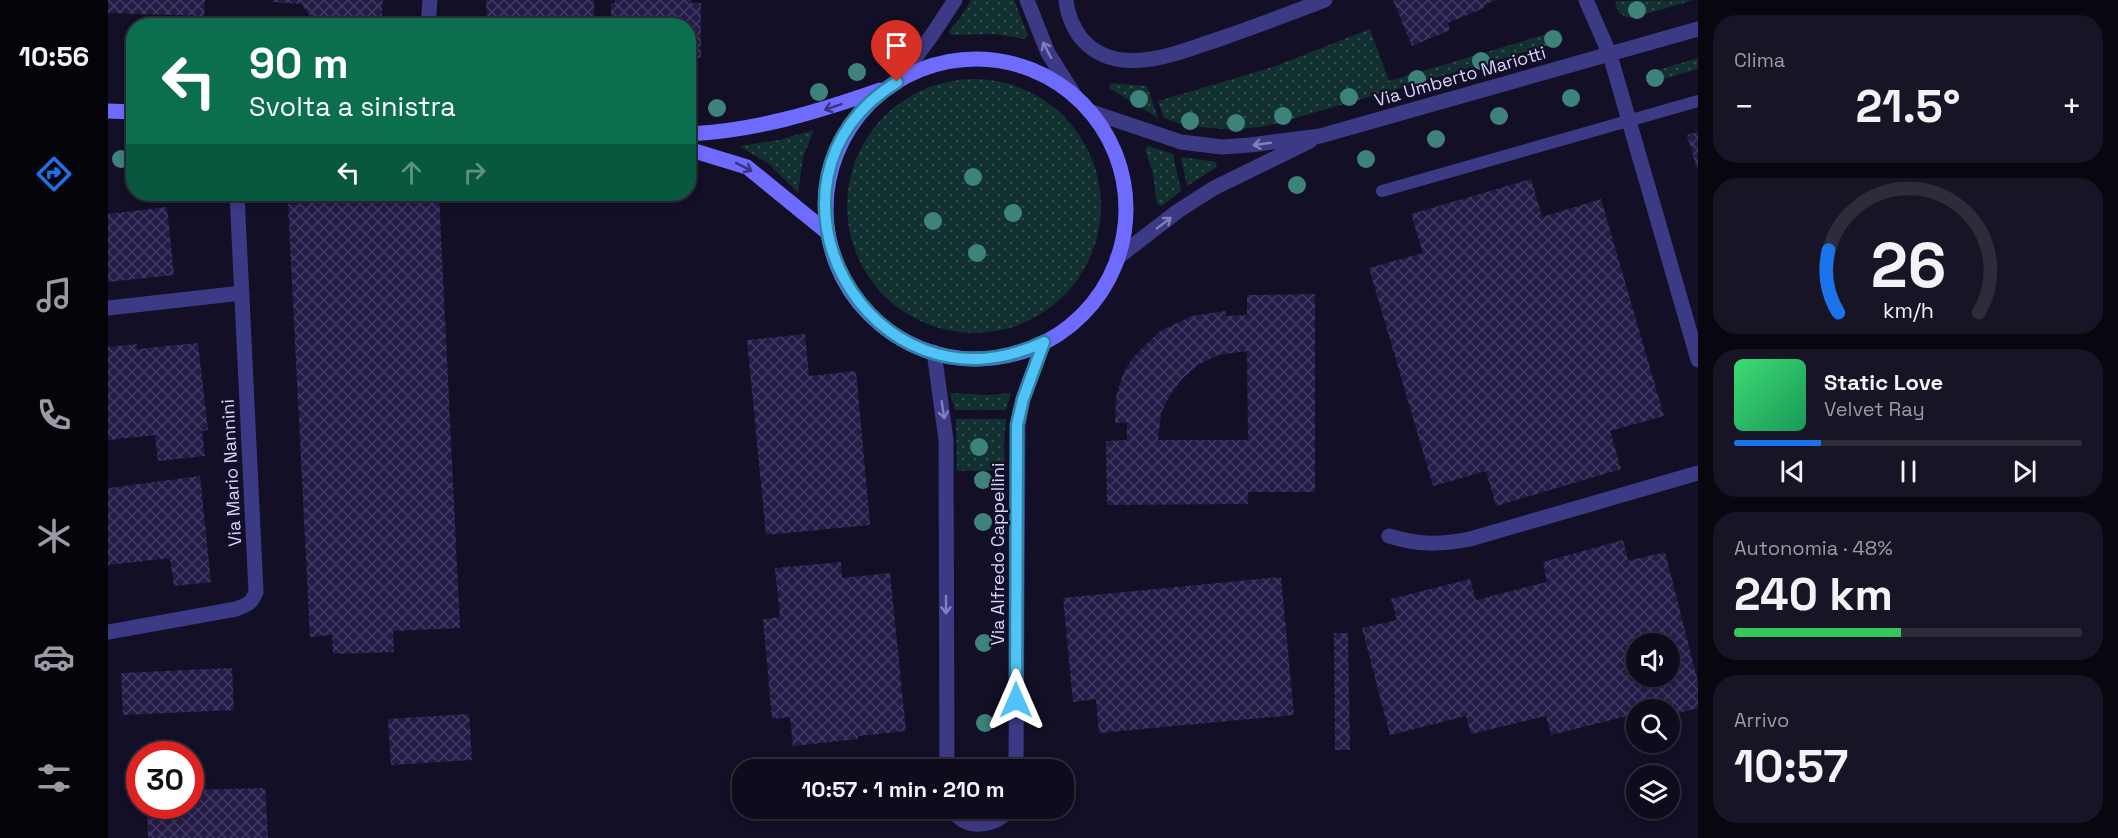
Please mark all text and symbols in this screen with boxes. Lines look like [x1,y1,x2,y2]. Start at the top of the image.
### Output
pin [871,20,922,82]
icon: arrive [880,29,913,62]
text: 90 m [249,37,349,90]
text: 10:56 [19,39,89,74]
street label: Via Umberto Mariotti [1372,40,1548,112]
icon: left [150,42,228,120]
one-way arrow [1041,42,1053,59]
text: Clima [1734,47,1785,73]
text: 21.5° [1855,78,1961,135]
text: − [1734,86,1754,128]
text: + [2062,86,2082,128]
text: Svolta a sinistra [249,89,456,124]
one-way arrow [824,102,843,113]
one-way arrow [1253,138,1273,149]
icon: directions [33,153,75,195]
icon: left [332,156,365,189]
icon: ahead [395,156,428,189]
icon: right [458,156,491,189]
one-way arrow [735,161,753,173]
one-way arrow [1155,216,1171,229]
text: 26 [1870,226,1946,305]
icon: music [33,274,75,316]
text: km/h [1882,297,1934,324]
text: Static Love [1824,368,1943,396]
icon: phone [33,394,75,436]
text: Velvet Ray [1824,396,1925,422]
street label: Via Mario Nannini [216,399,246,547]
one-way arrow [937,400,948,419]
icon: previous [1776,455,1809,488]
icon: pause [1892,455,1925,488]
icon: next [2008,455,2041,488]
street label: Via Alfredo Cappellini [986,463,1009,645]
icon: climate [33,515,75,557]
text: Autonomia · 48% [1734,535,1893,561]
text: 240 km [1734,566,1893,623]
one-way arrow [940,594,952,614]
map controls [1626,633,1680,819]
button: sound [1626,633,1680,687]
icon: car [33,636,75,678]
position arrow [984,668,1048,732]
button: search [1626,699,1680,753]
text: Arrivo [1734,707,1789,733]
text: 10:57 [1734,738,1848,795]
speed limit sign: 30 [126,741,204,819]
icon: filters [33,757,75,799]
button: layers [1626,765,1680,819]
text: 10:57 · 1 min · 210 m [801,775,1005,803]

